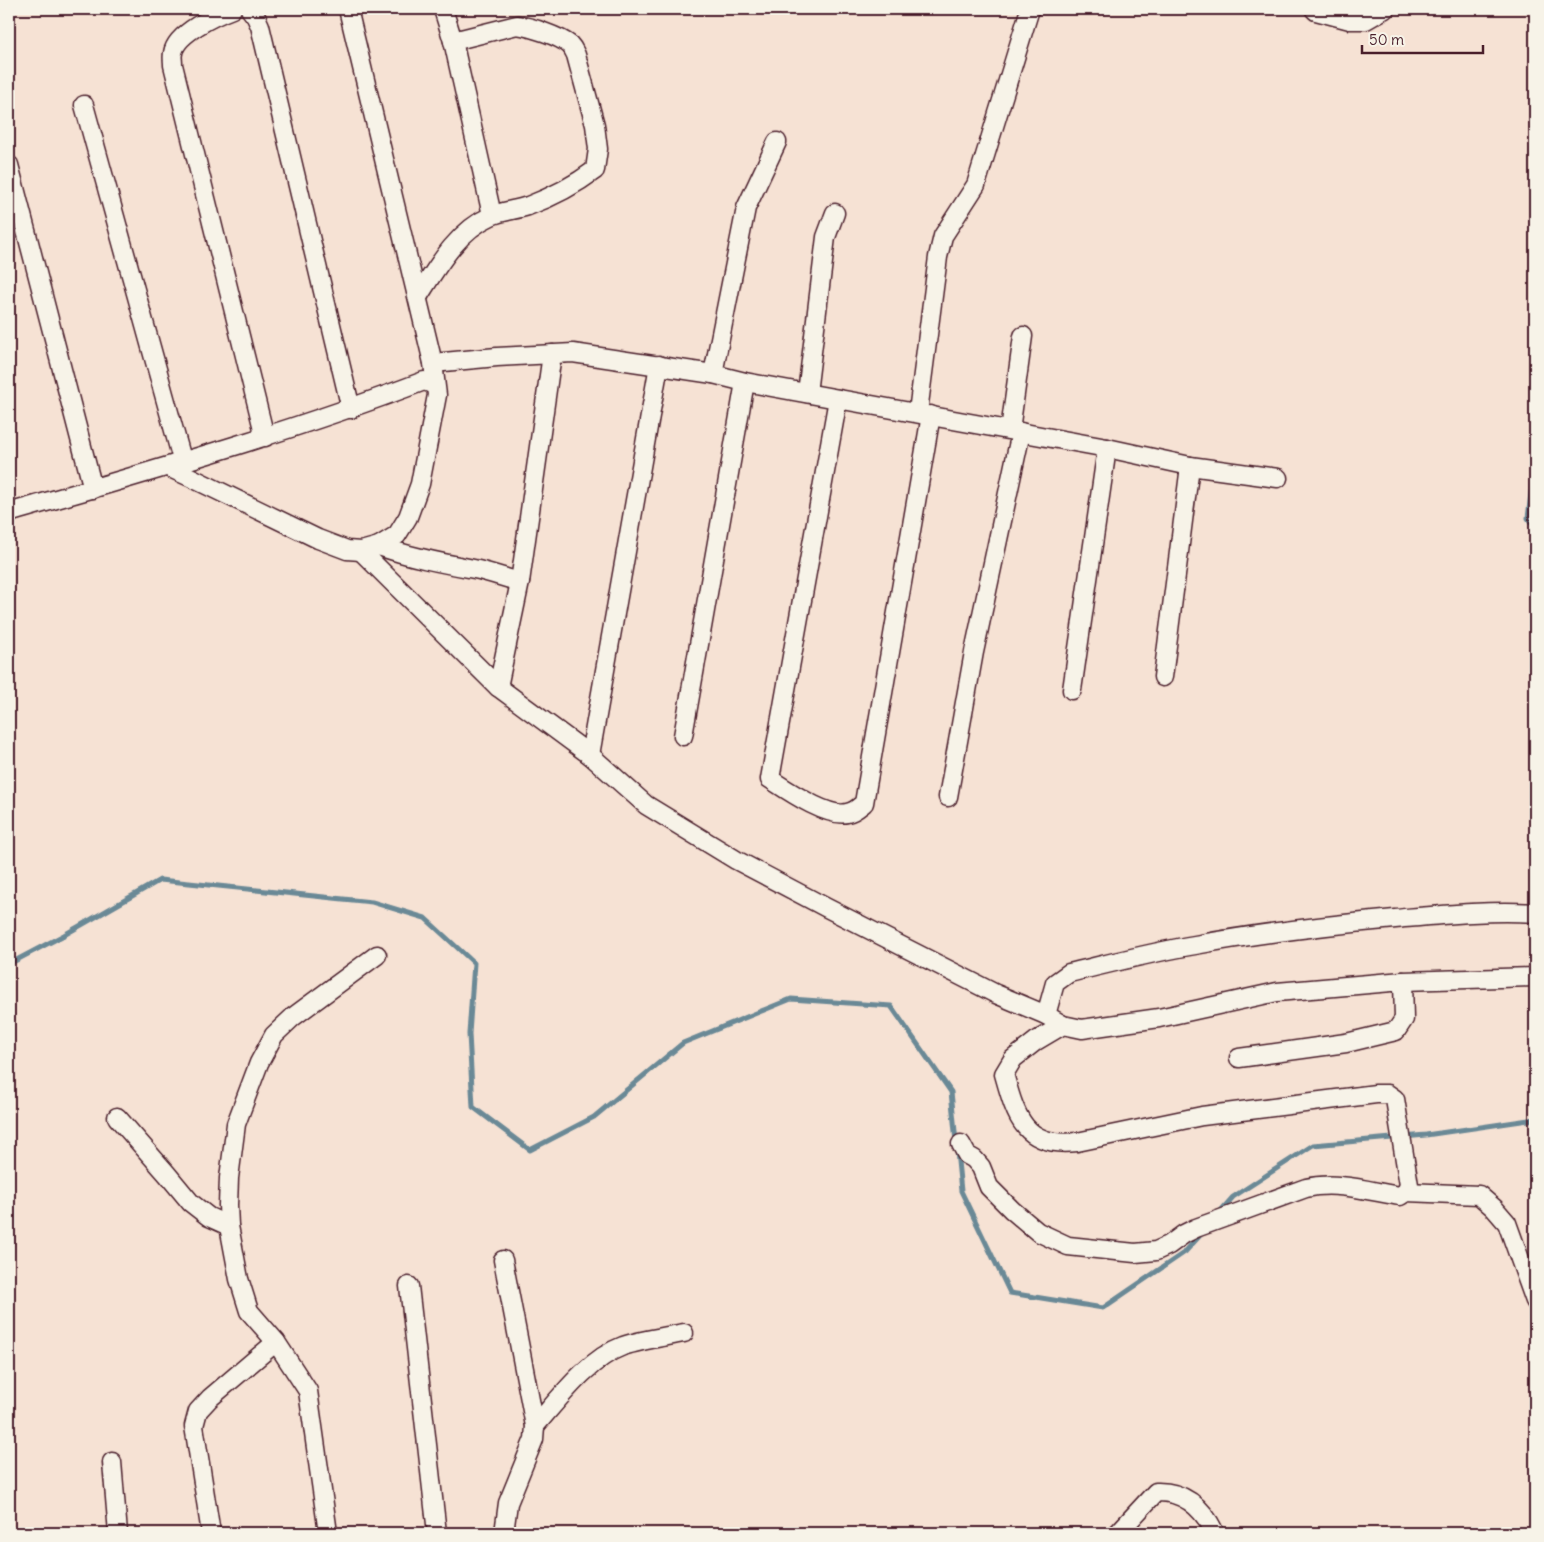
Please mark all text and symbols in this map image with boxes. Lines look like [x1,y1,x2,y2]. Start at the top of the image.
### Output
scale bar [1362,22,1483,54]
text: 50 m [1369,30,1404,49]

